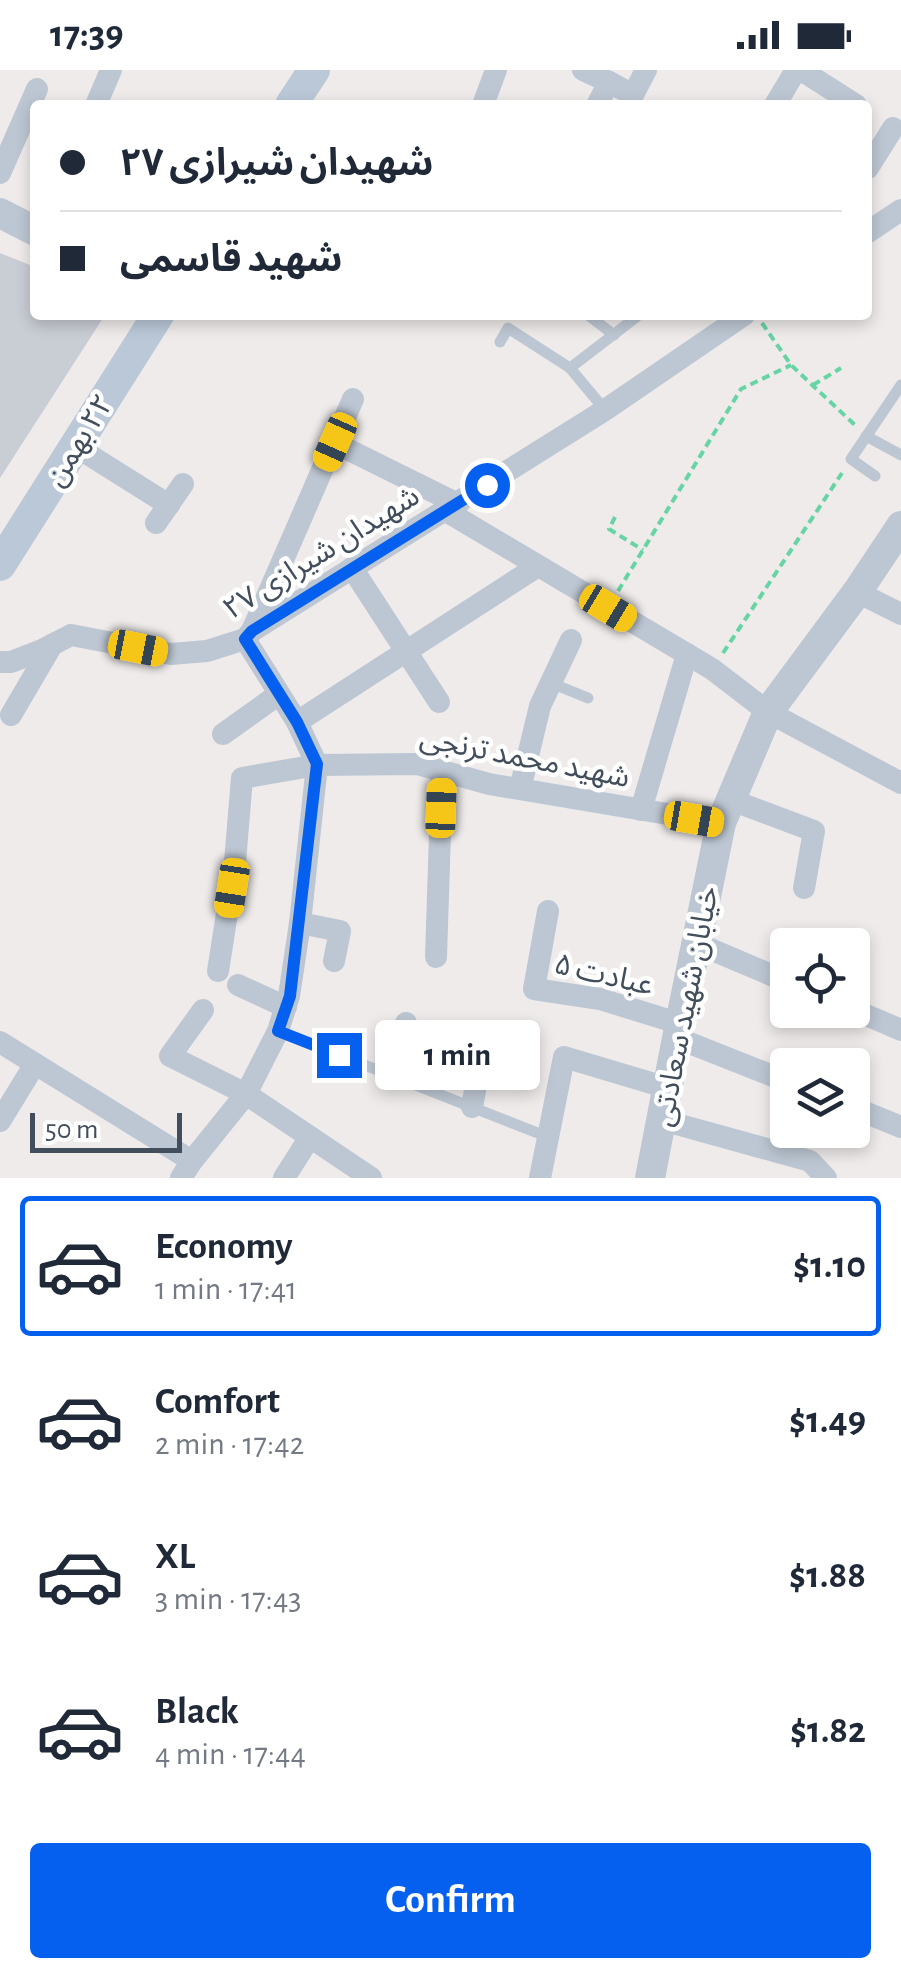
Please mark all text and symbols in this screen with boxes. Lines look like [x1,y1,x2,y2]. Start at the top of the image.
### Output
text: 17:39 [50,16,124,54]
text: شهیدان شیرازی ۲۷ [120,145,433,183]
text: شهید قاسمی [120,241,342,279]
street label: ٢٢ بهمن [40,389,120,492]
car [309,408,361,476]
route start [465,463,510,508]
street label: شهیدان شیرازی ۲۷ [218,481,425,626]
car [575,580,641,636]
car [106,628,170,668]
street label: شهید محمد ترنجی [417,723,632,794]
car [425,777,457,839]
car [662,799,726,839]
car [212,856,252,920]
street label: خیابان شهید سعادتی [648,884,725,1129]
map controls [770,928,870,1148]
button: locate [770,928,870,1028]
street label: عبادت ۵ [551,949,656,1001]
callout: 1 min [374,1020,539,1090]
route end [317,1033,362,1078]
text: 1 min [424,1039,491,1071]
button: layers [770,1048,870,1148]
scale bar [30,1108,182,1152]
text: 50 m [45,1116,99,1144]
icon: car [35,1221,125,1311]
text: Economy [155,1228,293,1266]
text: $1.10 [793,1247,866,1285]
text: 1 min · 17:41 [155,1273,297,1305]
icon: car [35,1376,125,1466]
text: Comfort [155,1383,280,1421]
text: $1.49 [789,1402,866,1440]
text: 2 min · 17:42 [155,1428,304,1460]
icon: car [35,1531,125,1621]
text: XL [155,1538,195,1576]
text: $1.88 [789,1557,866,1595]
text: 3 min · 17:43 [155,1583,301,1615]
icon: car [35,1686,125,1776]
text: Black [155,1693,239,1731]
text: $1.82 [790,1712,866,1750]
text: 4 min · 17:44 [155,1738,306,1770]
button: Confirm [30,1843,871,1958]

